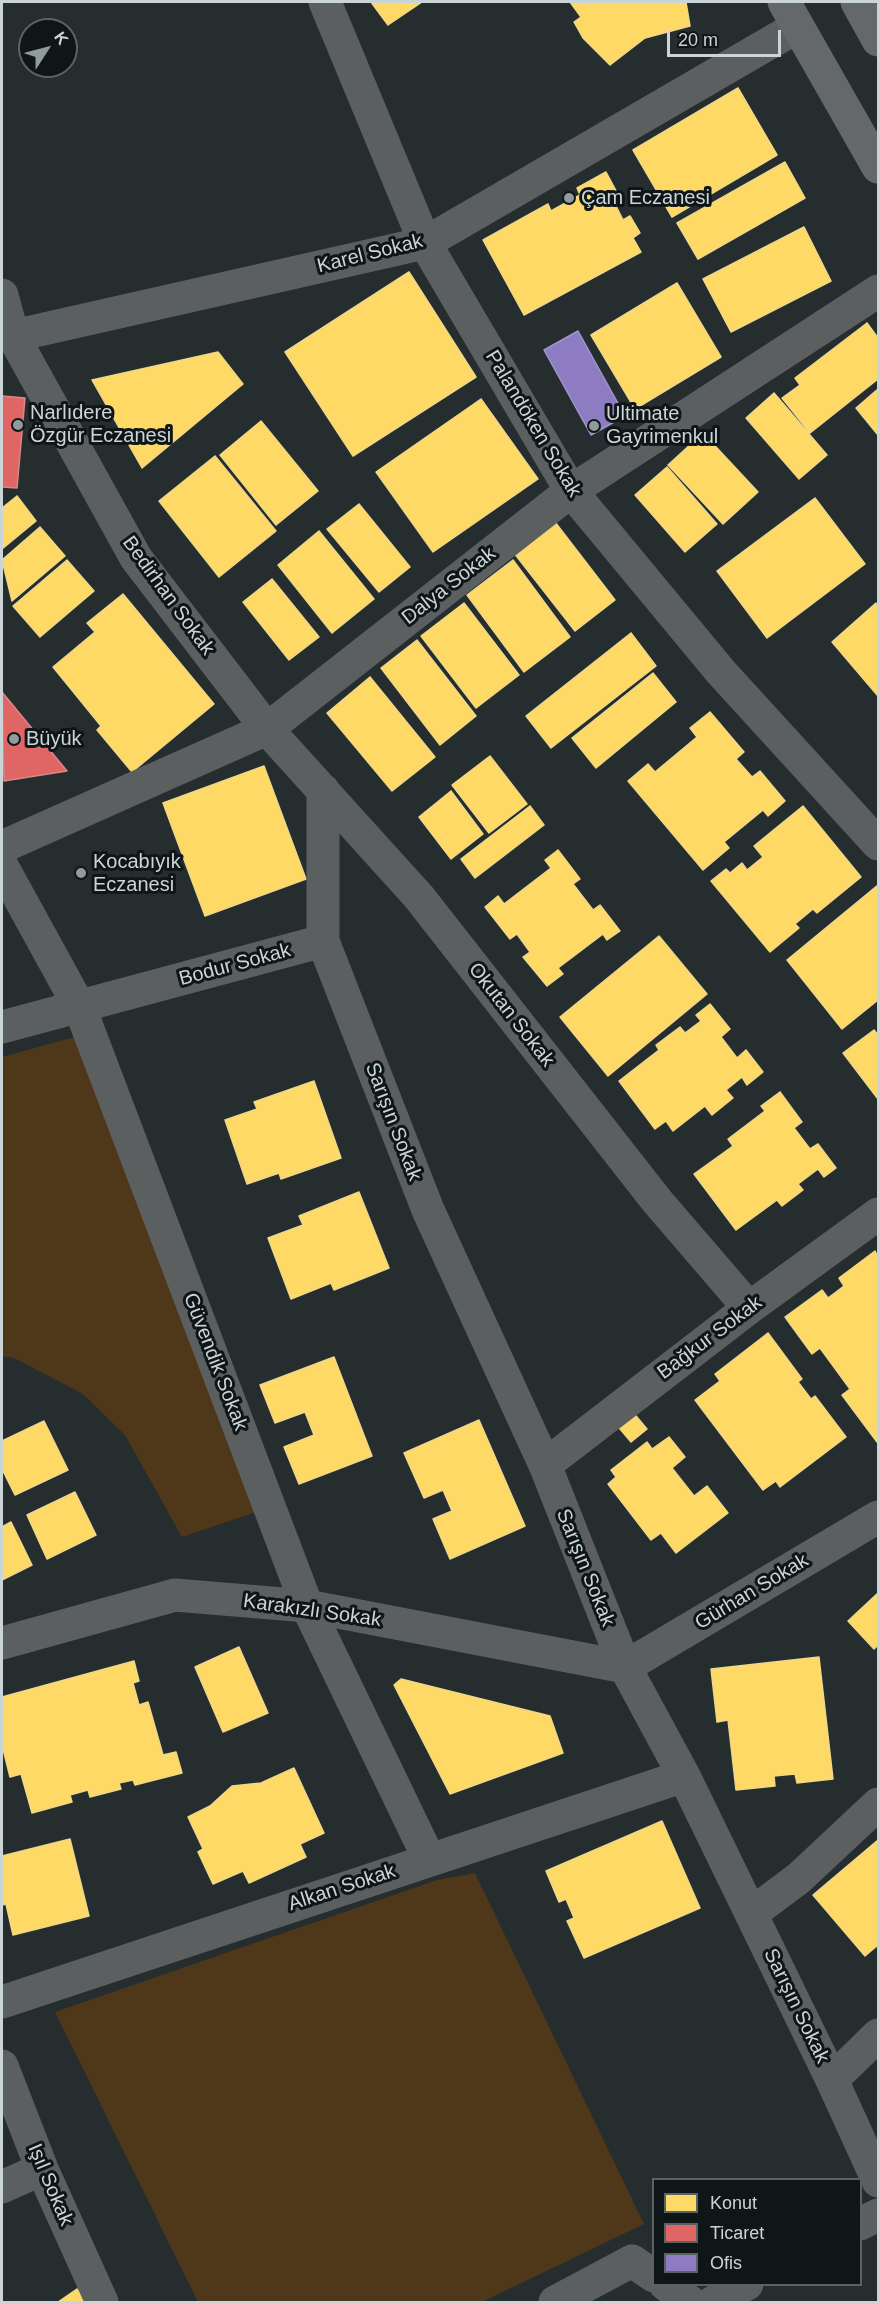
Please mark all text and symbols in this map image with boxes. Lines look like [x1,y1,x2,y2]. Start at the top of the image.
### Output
north arrow [18,18,78,78]
scale bar [670,18,784,56]
text: K [51,29,72,48]
text: 20 m [678,30,718,50]
place label: Çam Eczanesi [581,186,710,210]
marker: Çam Eczanesi [562,191,576,205]
street label: Karel Sokak [315,229,425,279]
street label: Palandöken Sokak [480,346,586,502]
place label: Narlıdere Özgür Eczanesi [30,401,171,448]
place label: Ultimate Gayrimenkul [606,402,718,449]
marker: Narlıdere Özgür Eczanesi [11,418,25,432]
marker: Ultimate Gayrimenkul [587,419,601,433]
street label: Bedirhan Sokak [117,532,219,660]
street label: Dalya Sokak [397,542,501,630]
place label: Büyük [26,727,82,751]
marker: Büyük [7,732,21,746]
place label: Kocabıyık Eczanesi [93,850,181,897]
marker: Kocabıyık Eczanesi [74,866,88,880]
street label: Bodur Sokak [177,939,293,991]
street label: Okutan Sokak [463,958,559,1072]
street label: Sarışın Sokak [359,1060,427,1184]
street label: Güvendik Sokak [178,1290,252,1434]
street label: Bağkur Sokak [653,1291,767,1385]
street label: Sarışın Sokak [551,1506,619,1630]
street label: Gürhan Sokak [691,1549,813,1635]
street label: Karakızlı Sokak [242,1589,382,1633]
street label: Alkan Sokak [285,1859,399,1917]
street label: Sarışın Sokak [758,1945,834,2067]
street label: Işıl Sokak [22,2140,78,2230]
legend [652,2178,862,2286]
text: Konut [710,2193,757,2213]
text: Ticaret [710,2223,764,2243]
text: Ofis [710,2253,742,2273]

